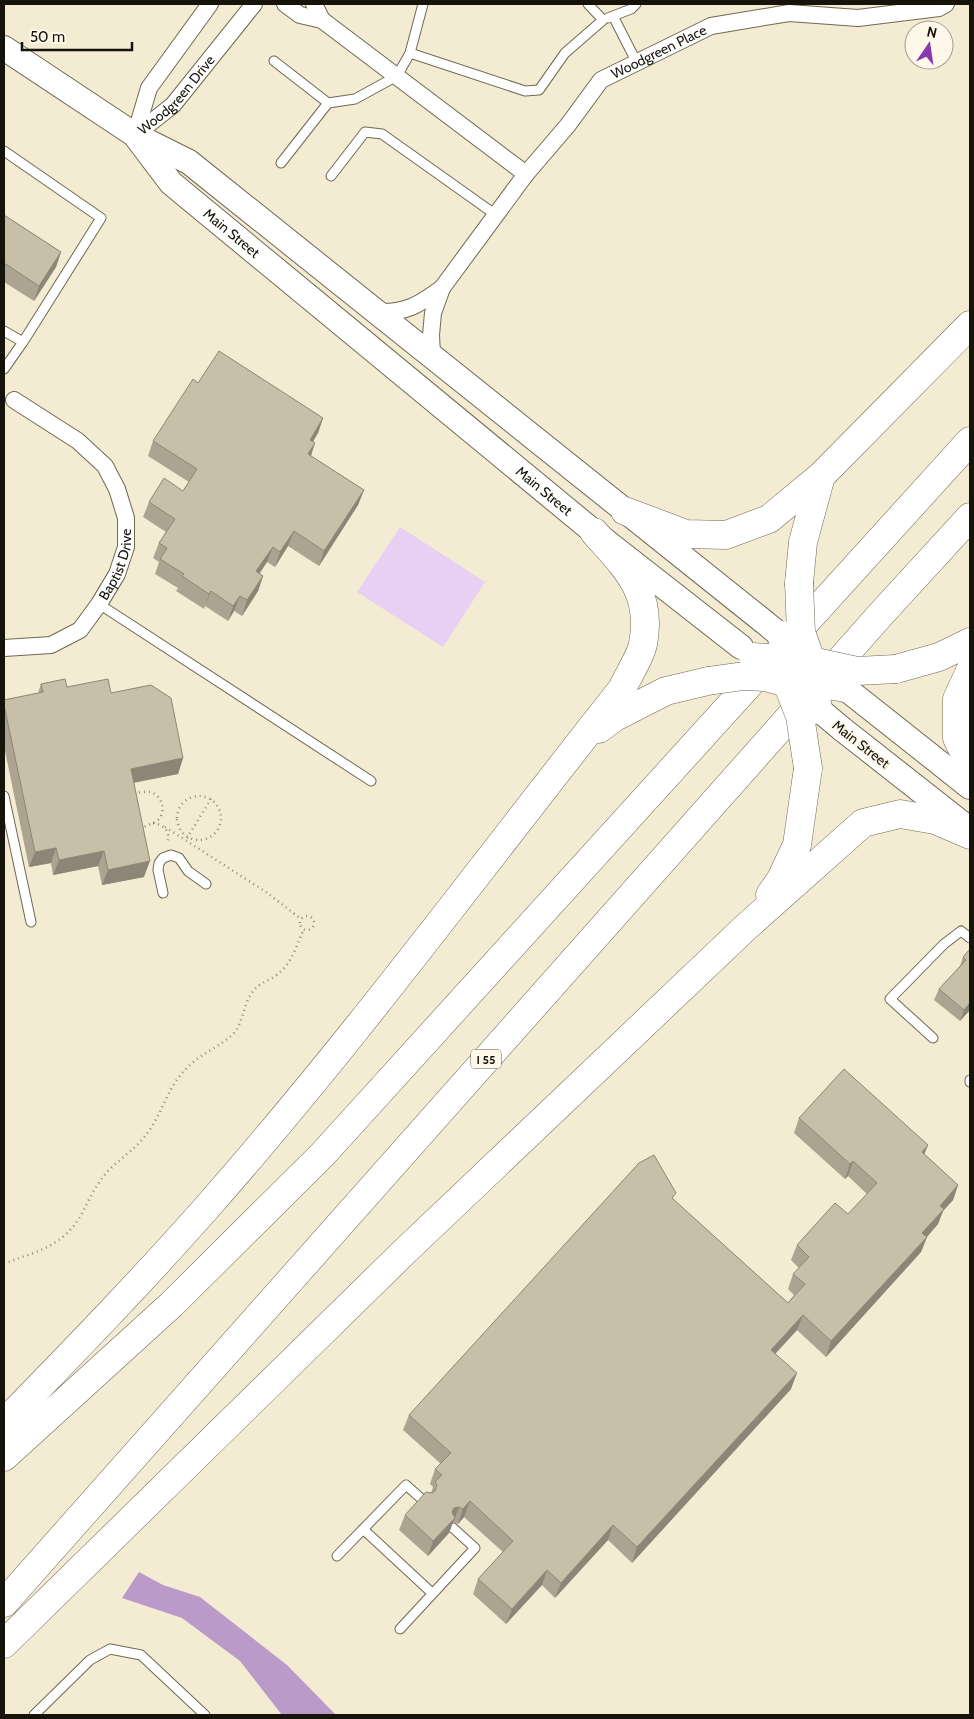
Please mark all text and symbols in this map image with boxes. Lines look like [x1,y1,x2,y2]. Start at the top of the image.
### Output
scale bar [22,20,132,52]
north arrow [904,20,954,70]
street label: Woodgreen Place [608,21,709,83]
text: N [925,22,939,42]
text: 50 m [30,28,65,46]
street label: Woodgreen Drive [134,51,219,138]
street label: Main Street [200,204,264,262]
street label: Main Street [512,462,576,520]
street label: Baptist Drive [95,529,135,603]
street label: Main Street [829,716,894,772]
road number: I 55 [471,1050,501,1068]

